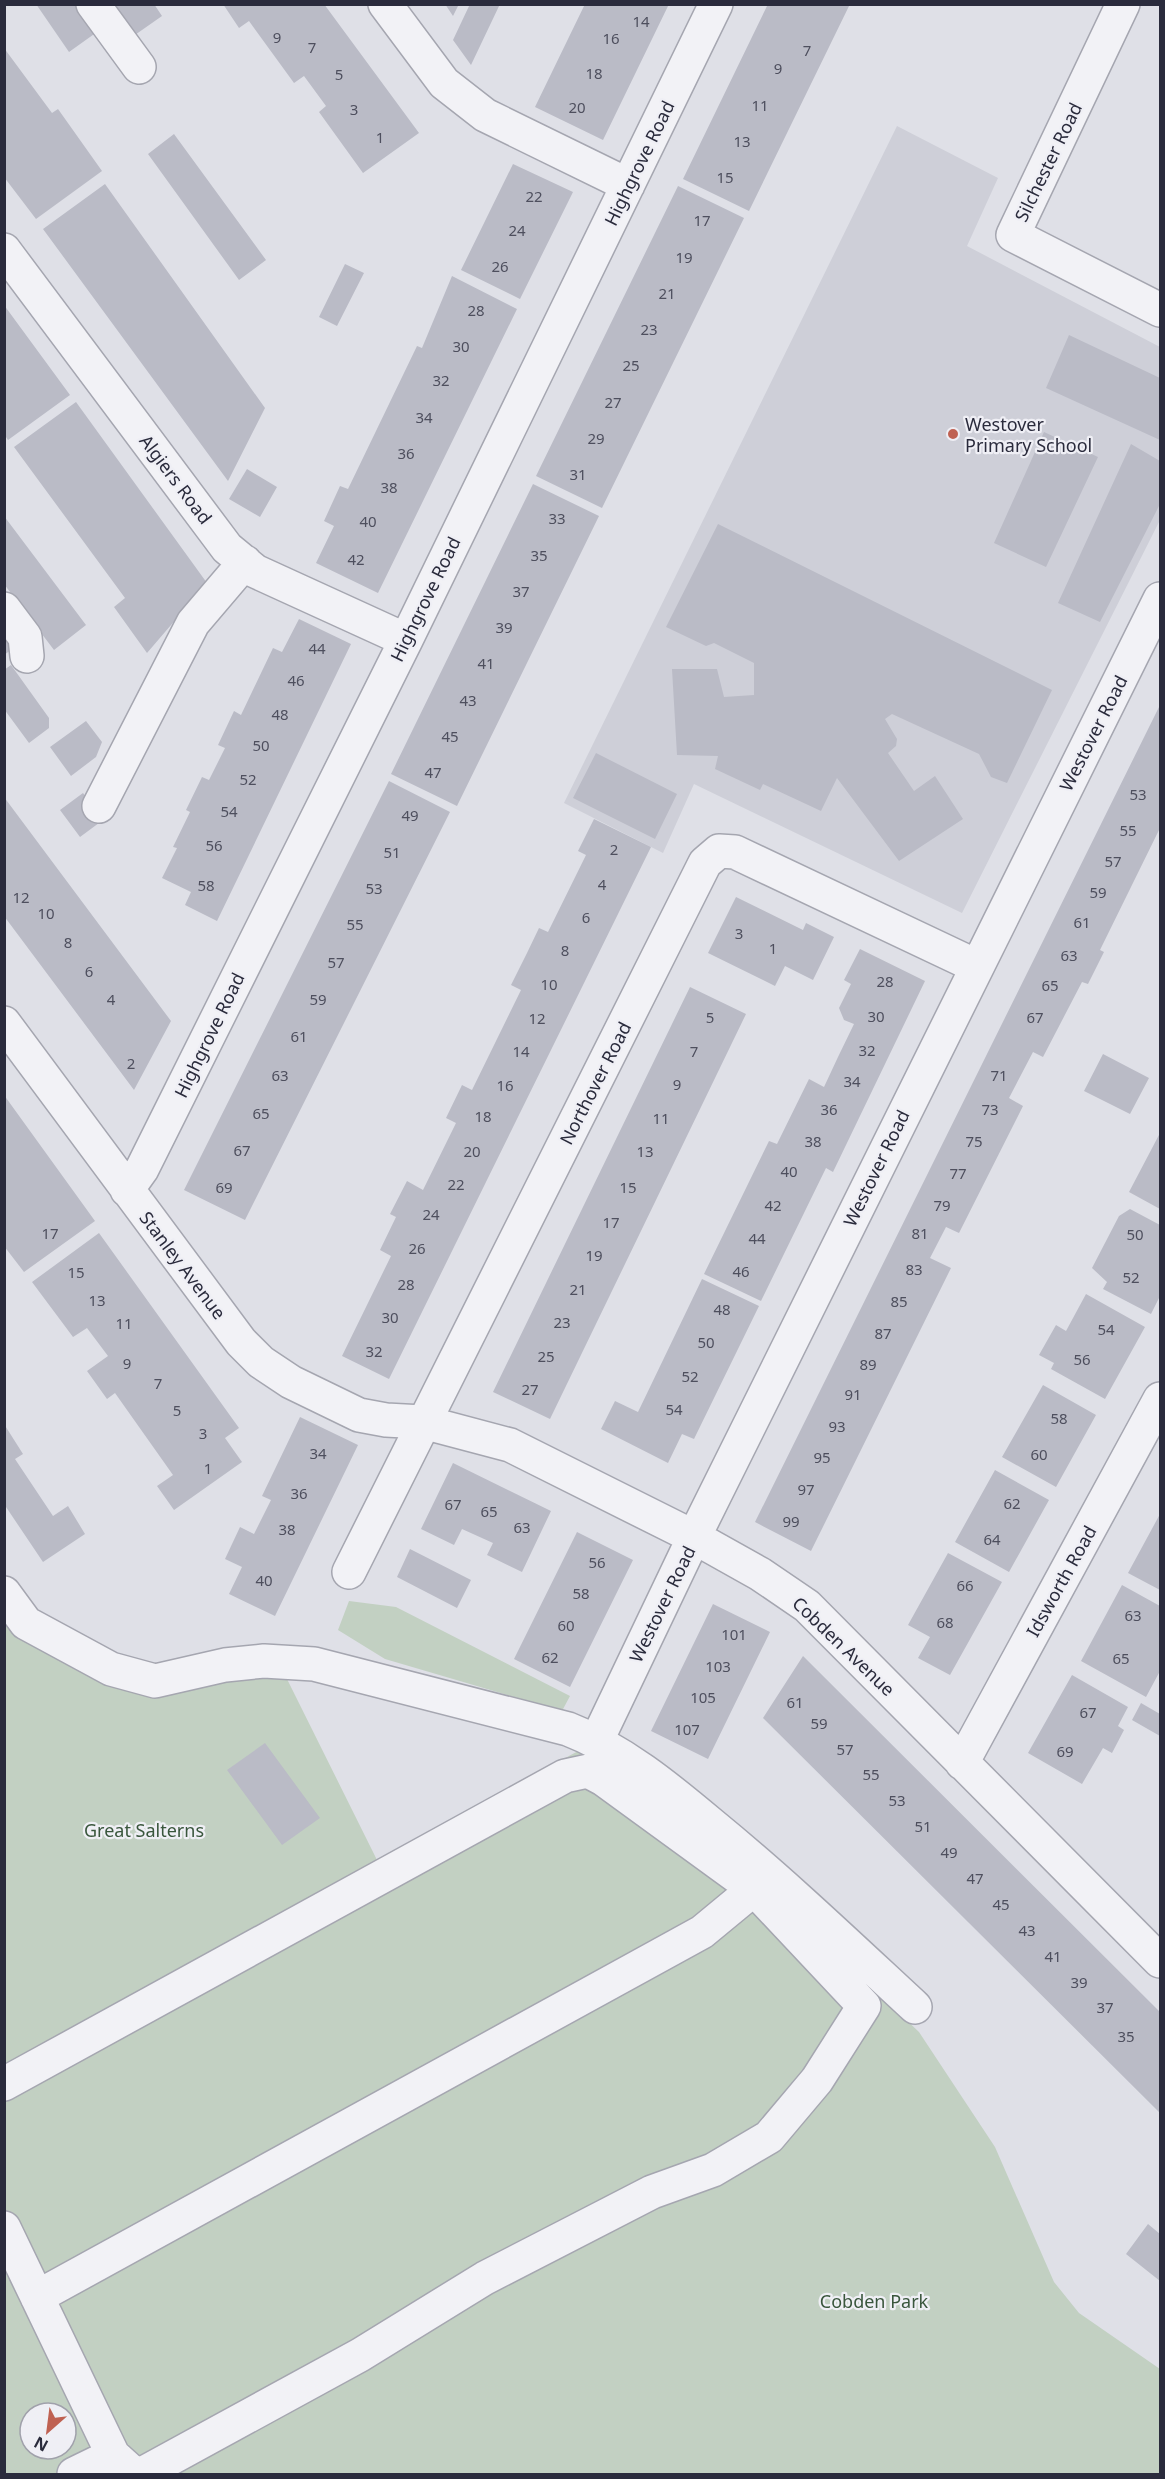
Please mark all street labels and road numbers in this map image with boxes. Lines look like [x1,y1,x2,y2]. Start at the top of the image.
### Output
street label: Highgrove Road [598,97,680,229]
street label: Silchester Road [1009,98,1087,226]
street label: Algiers Road [135,429,217,529]
street label: Highgrove Road [384,533,466,665]
street label: Westover Road [1054,671,1132,795]
street label: Highgrove Road [168,969,250,1101]
street label: Northover Road [554,1017,636,1149]
street label: Westover Road [837,1106,915,1230]
street label: Stanley Avenue [135,1206,231,1324]
street label: Idsworth Road [1020,1521,1102,1641]
street label: Westover Road [623,1542,701,1666]
street label: Cobden Avenue [788,1591,900,1701]

